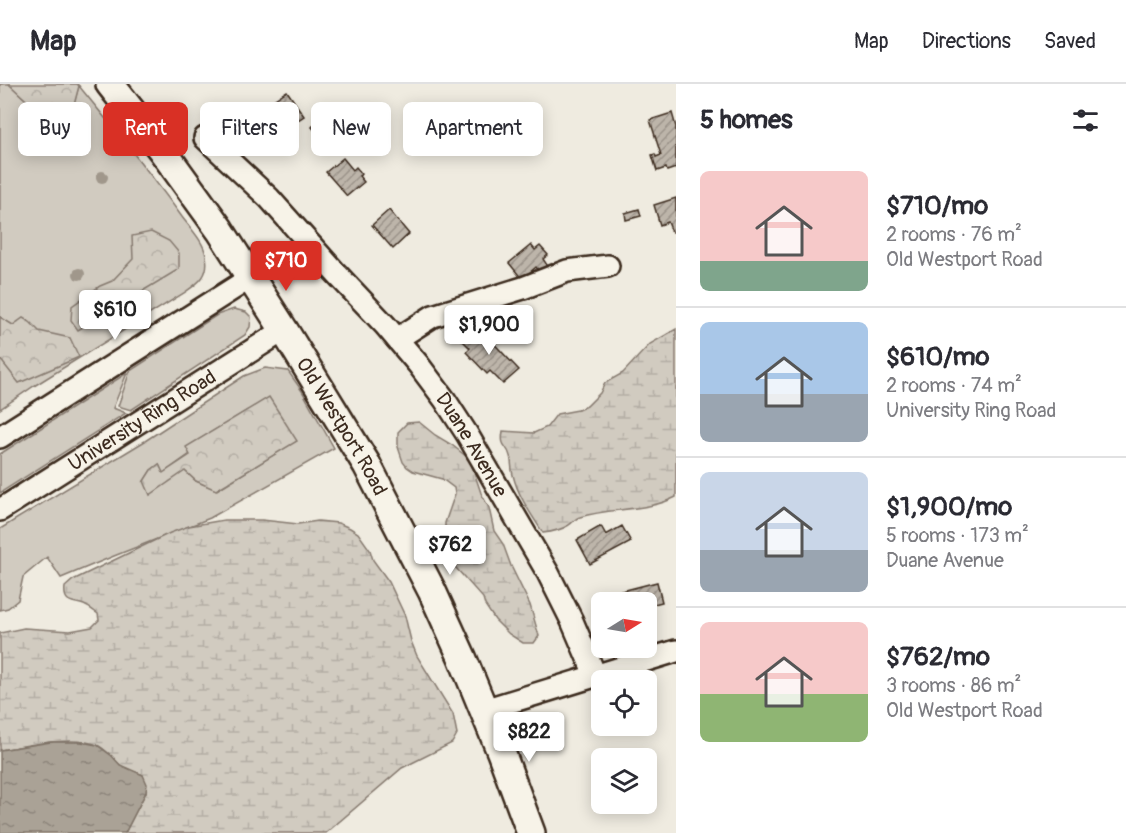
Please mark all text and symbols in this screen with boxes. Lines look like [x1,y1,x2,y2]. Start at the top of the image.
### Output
text: Map [30,24,76,59]
text: Map [854,28,889,55]
text: Directions [922,28,1011,55]
text: Saved [1044,28,1096,55]
chip: Buy [18,102,91,156]
chip: Rent [103,102,188,156]
chip: Filters [200,102,299,156]
chip: New [311,102,391,156]
chip: Apartment [403,102,543,156]
text: 5 homes [700,104,793,136]
icon: filters [1069,104,1102,137]
text: $710/mo [886,190,988,222]
icon: home [748,195,820,267]
text: 2 rooms · 76 m² [886,222,1022,247]
pin: $710 [250,241,322,292]
text: Old Westport Road [886,247,1043,272]
text: $710 [265,248,307,273]
pin: $610 [79,290,151,341]
text: $610 [93,297,137,322]
pin: $1,900 [440,305,538,356]
text: $1,900 [458,312,520,337]
text: $610/mo [886,341,990,373]
icon: home [748,346,820,418]
street label: Old Westport Road [291,353,393,500]
street label: University Ring Road [64,364,221,477]
text: 2 rooms · 74 m² [886,373,1022,398]
street label: Duane Avenue [430,387,513,502]
text: University Ring Road [886,398,1056,423]
text: $1,900/mo [886,491,1012,523]
icon: home [748,496,820,568]
text: 5 rooms · 173 m² [886,523,1029,548]
pin: $762 [414,525,486,576]
text: $762 [428,532,472,557]
text: Duane Avenue [886,548,1004,573]
north arrow [591,592,657,658]
map controls [591,592,657,814]
text: $762/mo [886,641,990,673]
icon: home [748,646,820,718]
button: locate [591,670,657,736]
text: 3 rooms · 86 m² [886,673,1021,698]
text: Old Westport Road [886,698,1043,723]
pin: $822 [493,712,565,763]
text: $822 [507,719,551,744]
button: layers [591,748,657,814]

